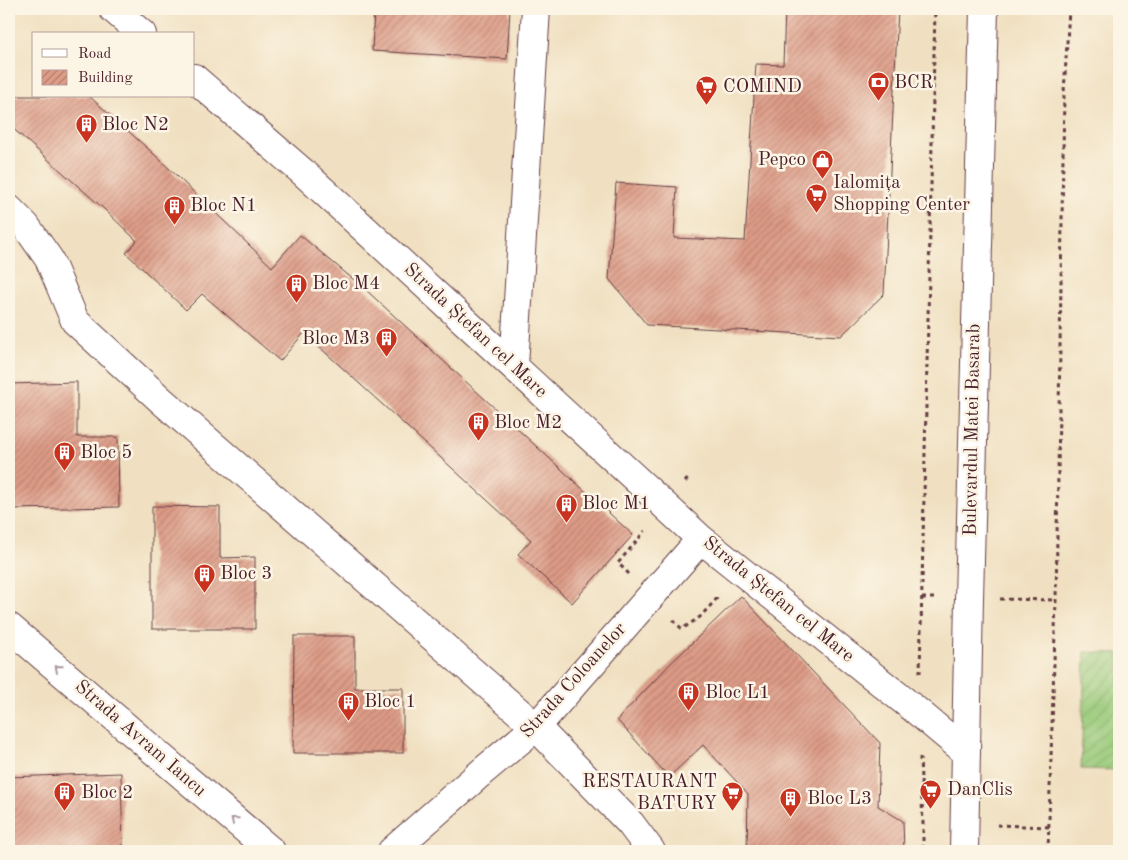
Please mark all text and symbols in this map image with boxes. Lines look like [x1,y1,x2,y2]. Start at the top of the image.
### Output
legend [32,32,195,98]
text: Road [78,47,112,62]
text: Building [78,71,133,86]
bank icon: BCR [866,71,890,102]
place label: BCR [894,74,933,93]
supermarket icon: COMIND [695,75,719,106]
place label: COMIND [723,78,802,97]
building icon: Bloc N2 [74,113,98,144]
place label: Bloc N2 [102,116,169,135]
shop icon: Pepco [810,148,834,179]
place label: Pepco [758,151,806,170]
place label: Ialomița Shopping Center [833,174,970,215]
supermarket icon: Ialomița Shopping Center [805,182,829,213]
building icon: Bloc N1 [162,194,186,225]
place label: Bloc N1 [190,197,257,216]
street label: Strada Ștefan cel Mare [400,260,550,402]
building icon: Bloc M4 [284,272,308,303]
place label: Bloc M4 [312,275,380,294]
street label: Bulevardul Matei Basarab [962,324,984,536]
building icon: Bloc M3 [374,327,398,358]
place label: Bloc M3 [302,330,370,349]
building icon: Bloc M2 [466,411,490,442]
place label: Bloc M2 [494,414,562,433]
building icon: Bloc 5 [52,441,76,472]
place label: Bloc 5 [80,444,132,463]
building icon: Bloc M1 [554,492,578,523]
place label: Bloc M1 [582,495,650,514]
street label: Strada Ștefan cel Mare [699,533,857,667]
building icon: Bloc 3 [192,562,216,593]
place label: Bloc 3 [220,565,272,584]
street label: Strada Coloanelor [518,620,631,742]
one-way arrow [54,665,63,674]
street label: Strada Avram Iancu [71,677,209,801]
building icon: Bloc L1 [677,681,701,712]
place label: Bloc L1 [705,684,770,703]
building icon: Bloc 1 [336,690,360,721]
place label: Bloc 1 [364,693,416,712]
place label: RESTAURANT BATURY [582,773,717,814]
supermarket icon: DanClis [919,778,943,809]
building icon: Bloc 2 [53,781,77,812]
supermarket icon: RESTAURANT BATURY [721,781,745,812]
place label: DanClis [947,781,1013,800]
place label: Bloc 2 [81,784,133,803]
building icon: Bloc L3 [779,787,803,818]
place label: Bloc L3 [807,790,872,809]
one-way arrow [231,816,240,825]

